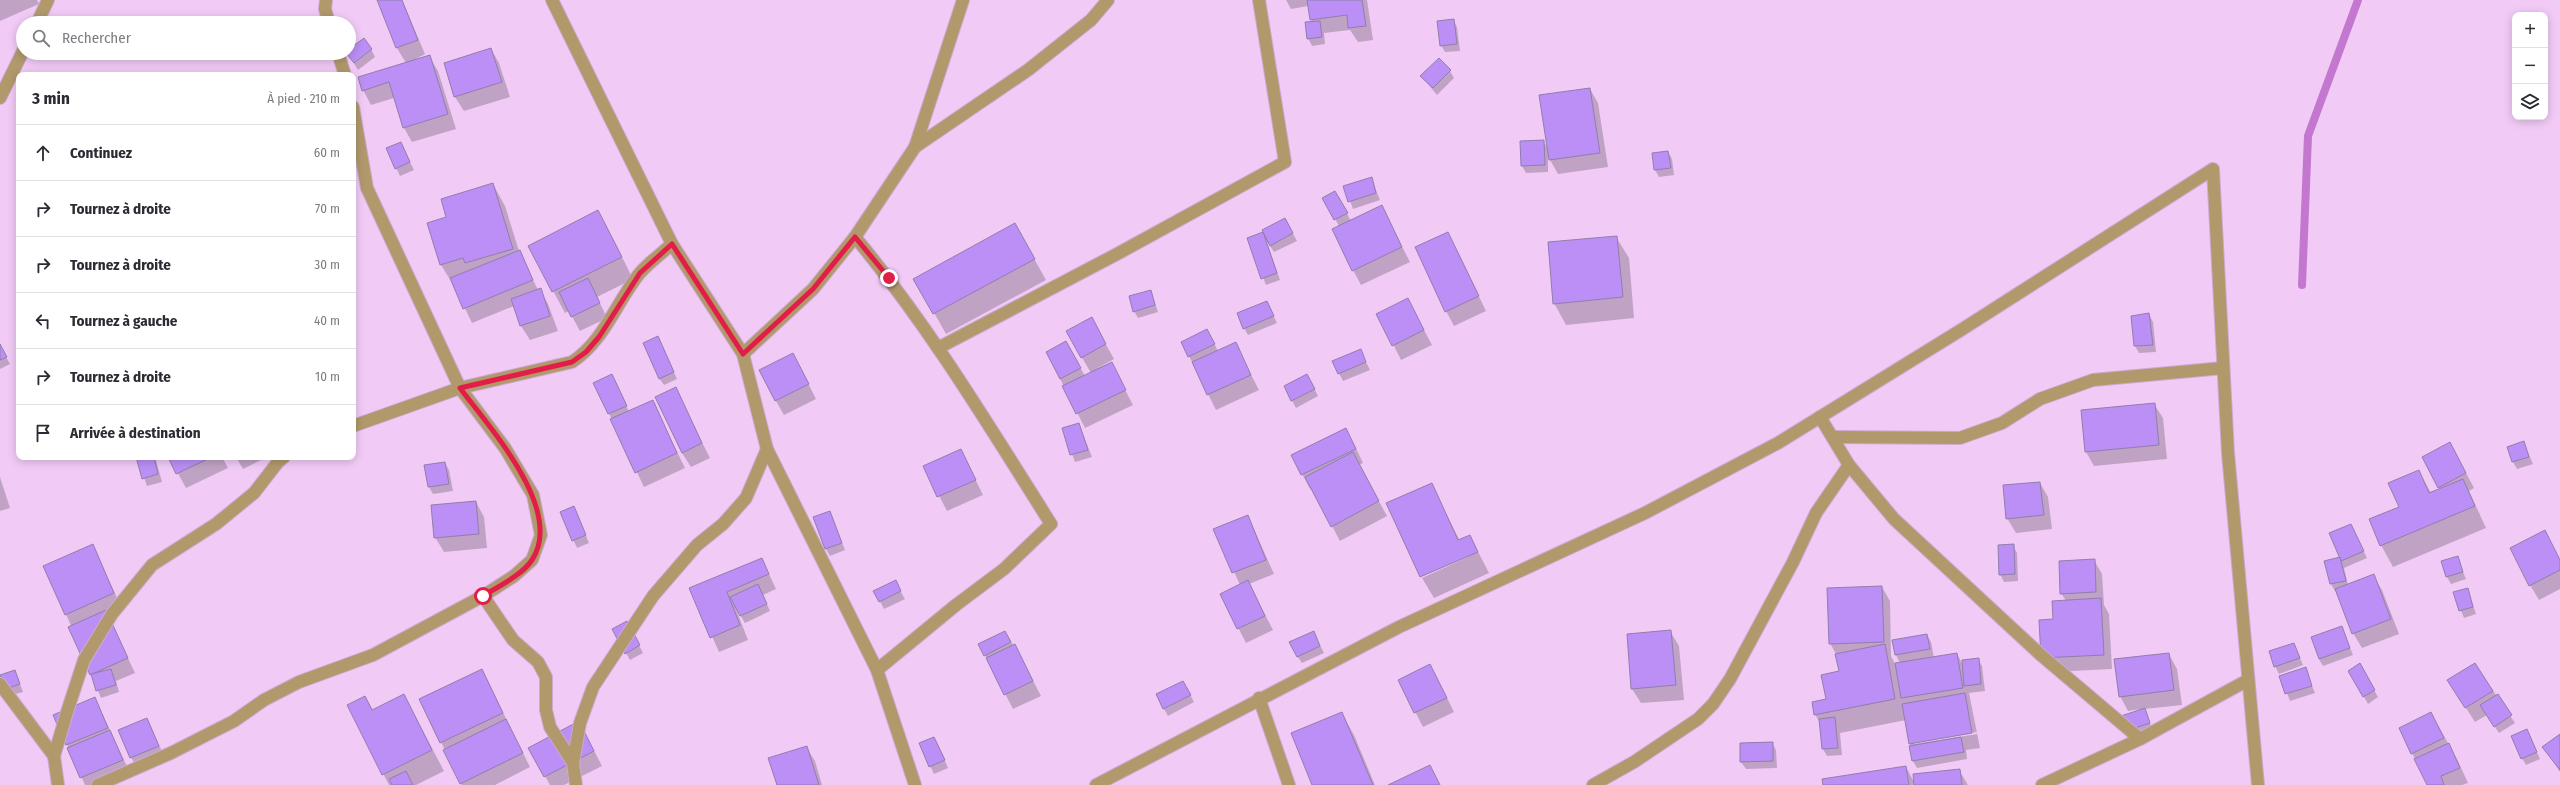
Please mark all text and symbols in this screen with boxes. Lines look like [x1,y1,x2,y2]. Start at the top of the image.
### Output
map controls [2512,12,2548,120]
button: + [2512,12,2548,48]
search box [16,16,356,60]
icon: search [30,27,52,49]
text: Rechercher [62,29,131,47]
button: − [2512,48,2548,84]
button: layers [2512,84,2548,120]
text: 3 min [32,88,70,109]
text: À pied · 210 m [267,91,340,106]
icon: ahead [32,142,54,164]
text: Continuez [70,144,132,162]
text: 60 m [314,145,340,160]
icon: right [32,198,54,220]
text: Tournez à droite [70,200,171,218]
text: 70 m [315,201,340,216]
icon: right [32,254,54,276]
text: Tournez à droite [70,256,171,274]
text: 30 m [314,257,340,272]
route end [880,269,898,287]
icon: left [32,310,54,332]
text: Tournez à gauche [70,312,177,330]
text: 40 m [314,313,340,328]
icon: right [32,366,54,388]
text: Tournez à droite [70,368,171,386]
text: 10 m [315,369,340,384]
icon: arrive [32,422,54,444]
text: Arrivée à destination [70,424,201,442]
route start [474,587,492,605]

